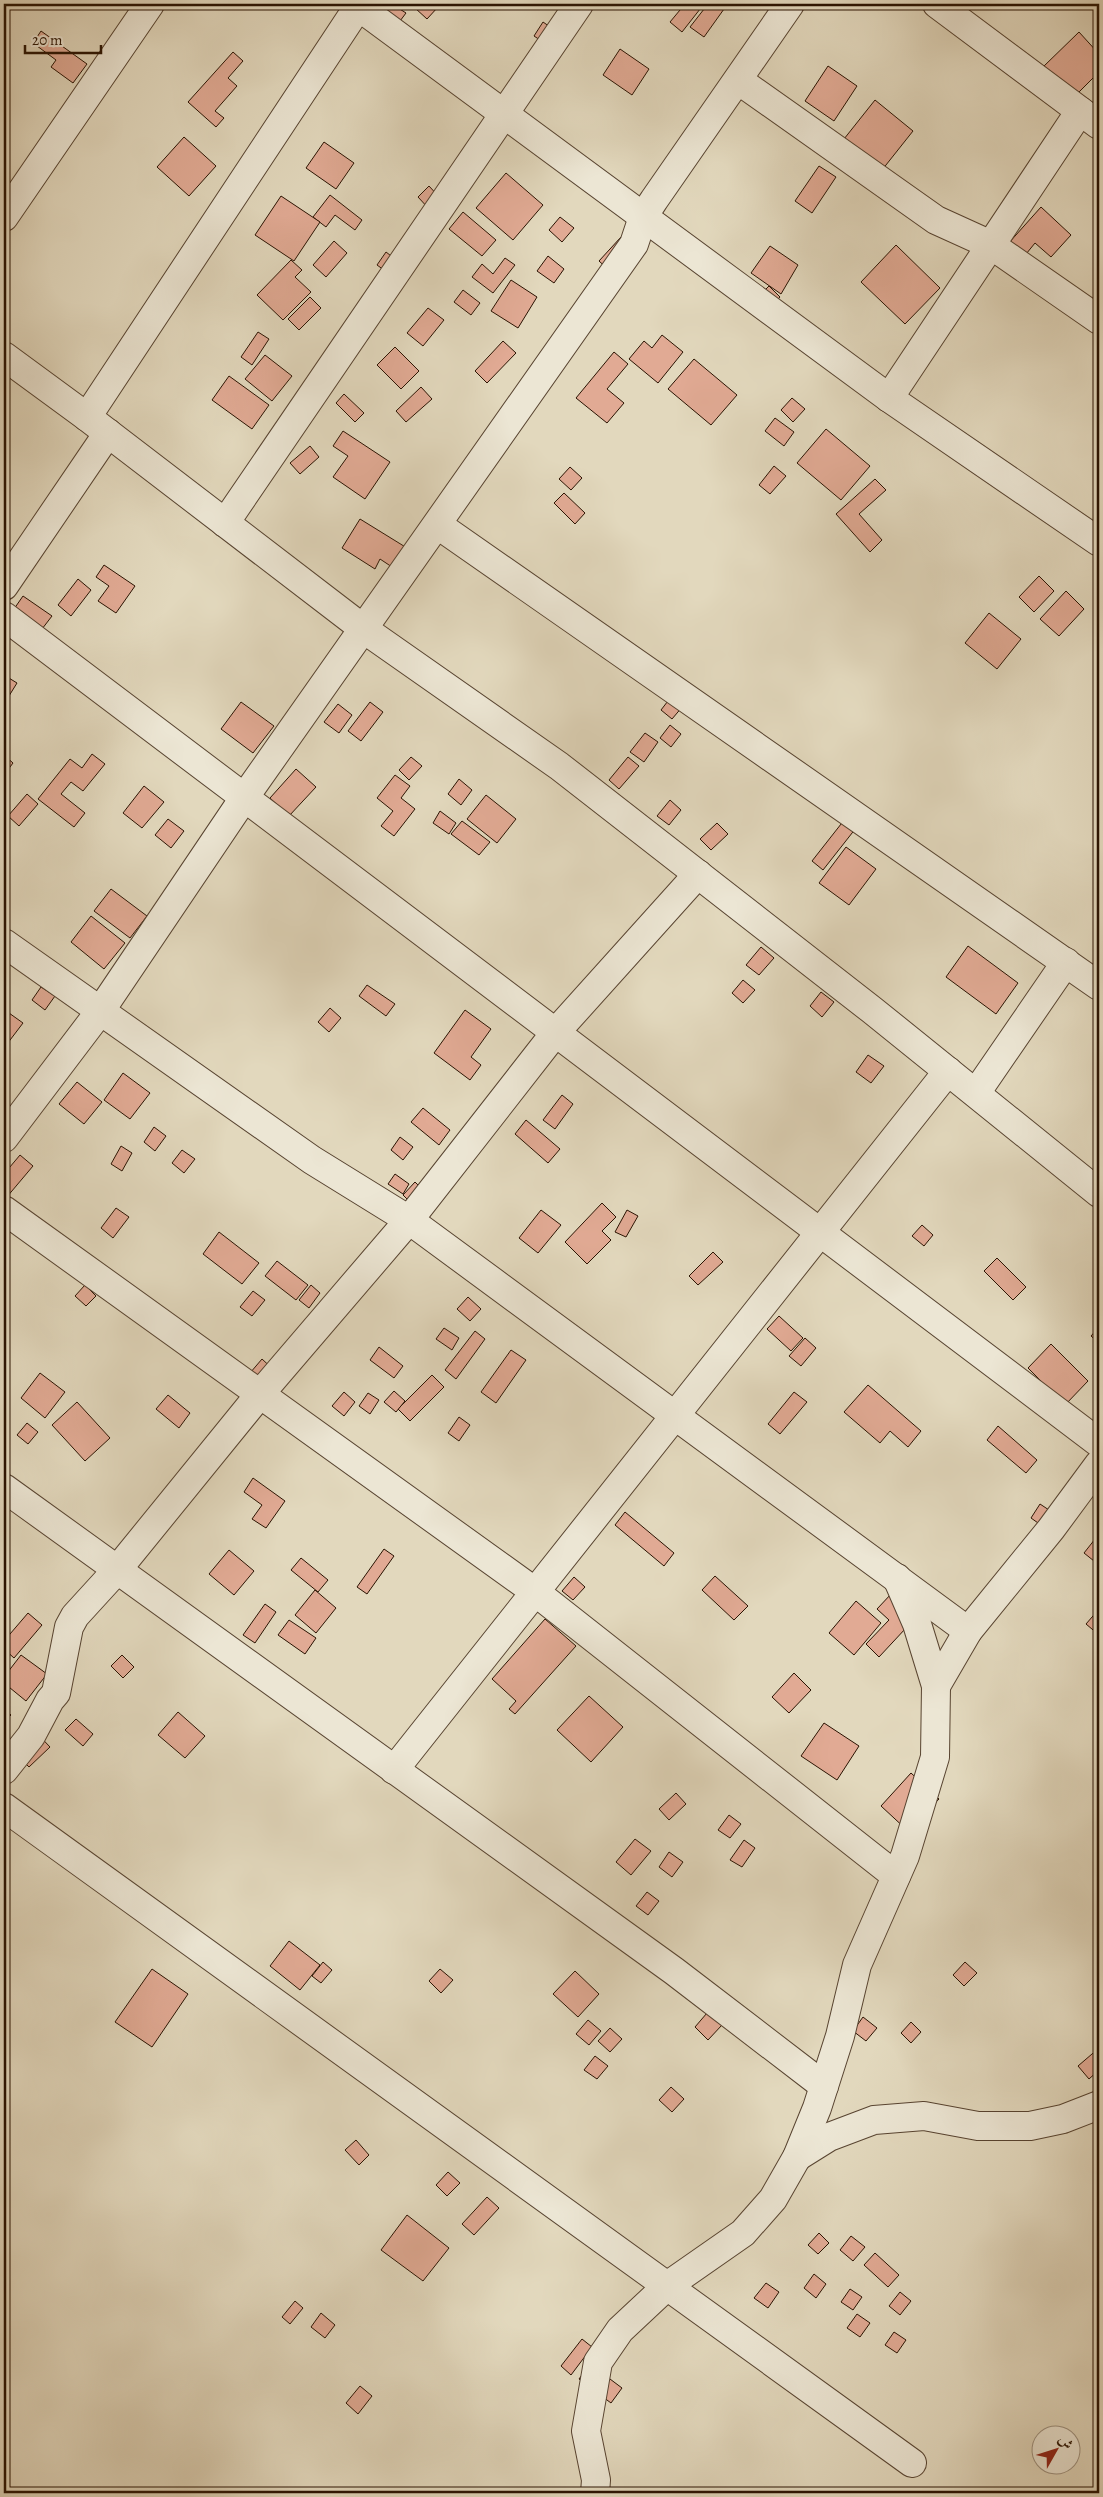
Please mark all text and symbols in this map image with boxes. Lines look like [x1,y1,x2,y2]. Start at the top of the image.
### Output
scale bar [25,22,101,54]
text: 20 m [32,30,63,50]
north arrow [1030,2424,1080,2474]
text: ش [1054,2431,1078,2454]

